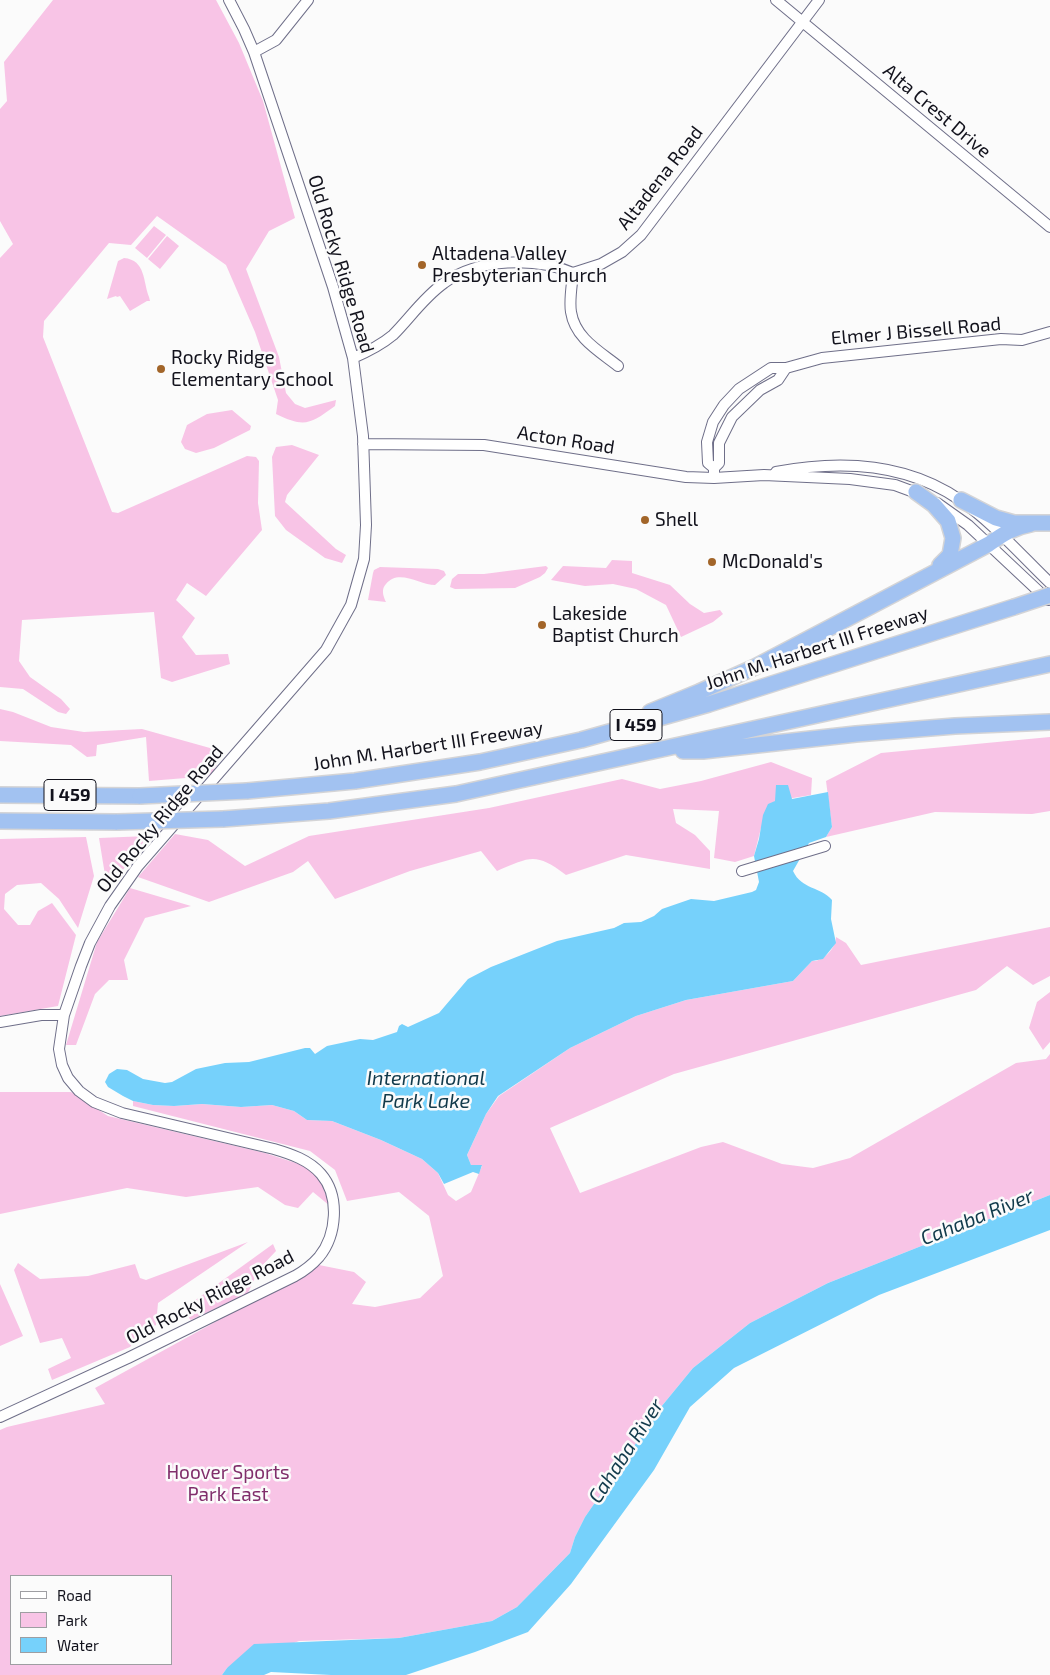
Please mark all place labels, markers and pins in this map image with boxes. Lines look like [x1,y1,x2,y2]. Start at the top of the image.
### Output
place label: Altadena Valley Presbyterian Church [432,243,607,287]
marker: Altadena Valley Presbyterian Church [416,259,428,271]
place label: Rocky Ridge Elementary School [171,347,333,391]
marker: Rocky Ridge Elementary School [155,363,167,375]
place label: Shell [655,509,698,531]
marker: Shell [639,514,651,526]
place label: McDonald's [722,551,823,573]
marker: McDonald's [706,556,718,568]
place label: Lakeside Baptist Church [552,603,679,647]
marker: Lakeside Baptist Church [536,619,548,631]

